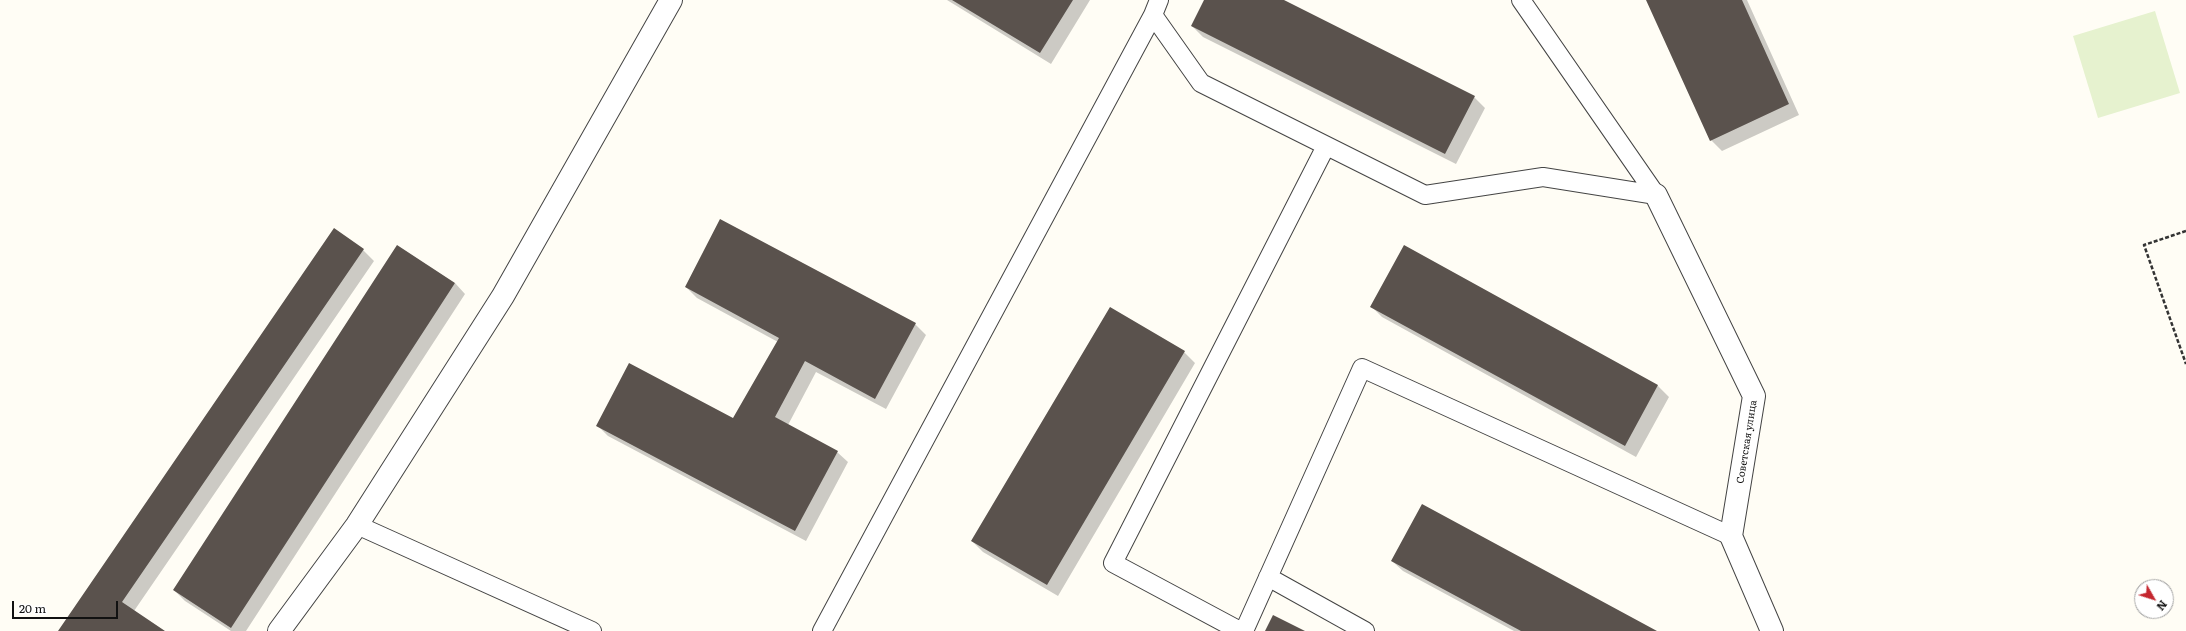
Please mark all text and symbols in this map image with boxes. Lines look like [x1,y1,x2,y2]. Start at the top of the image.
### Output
street label: Советская улица [1734,399,1760,485]
north arrow [2134,579,2174,619]
scale bar [14,593,120,619]
text: N [2153,597,2172,615]
text: 20 m [19,599,46,617]

